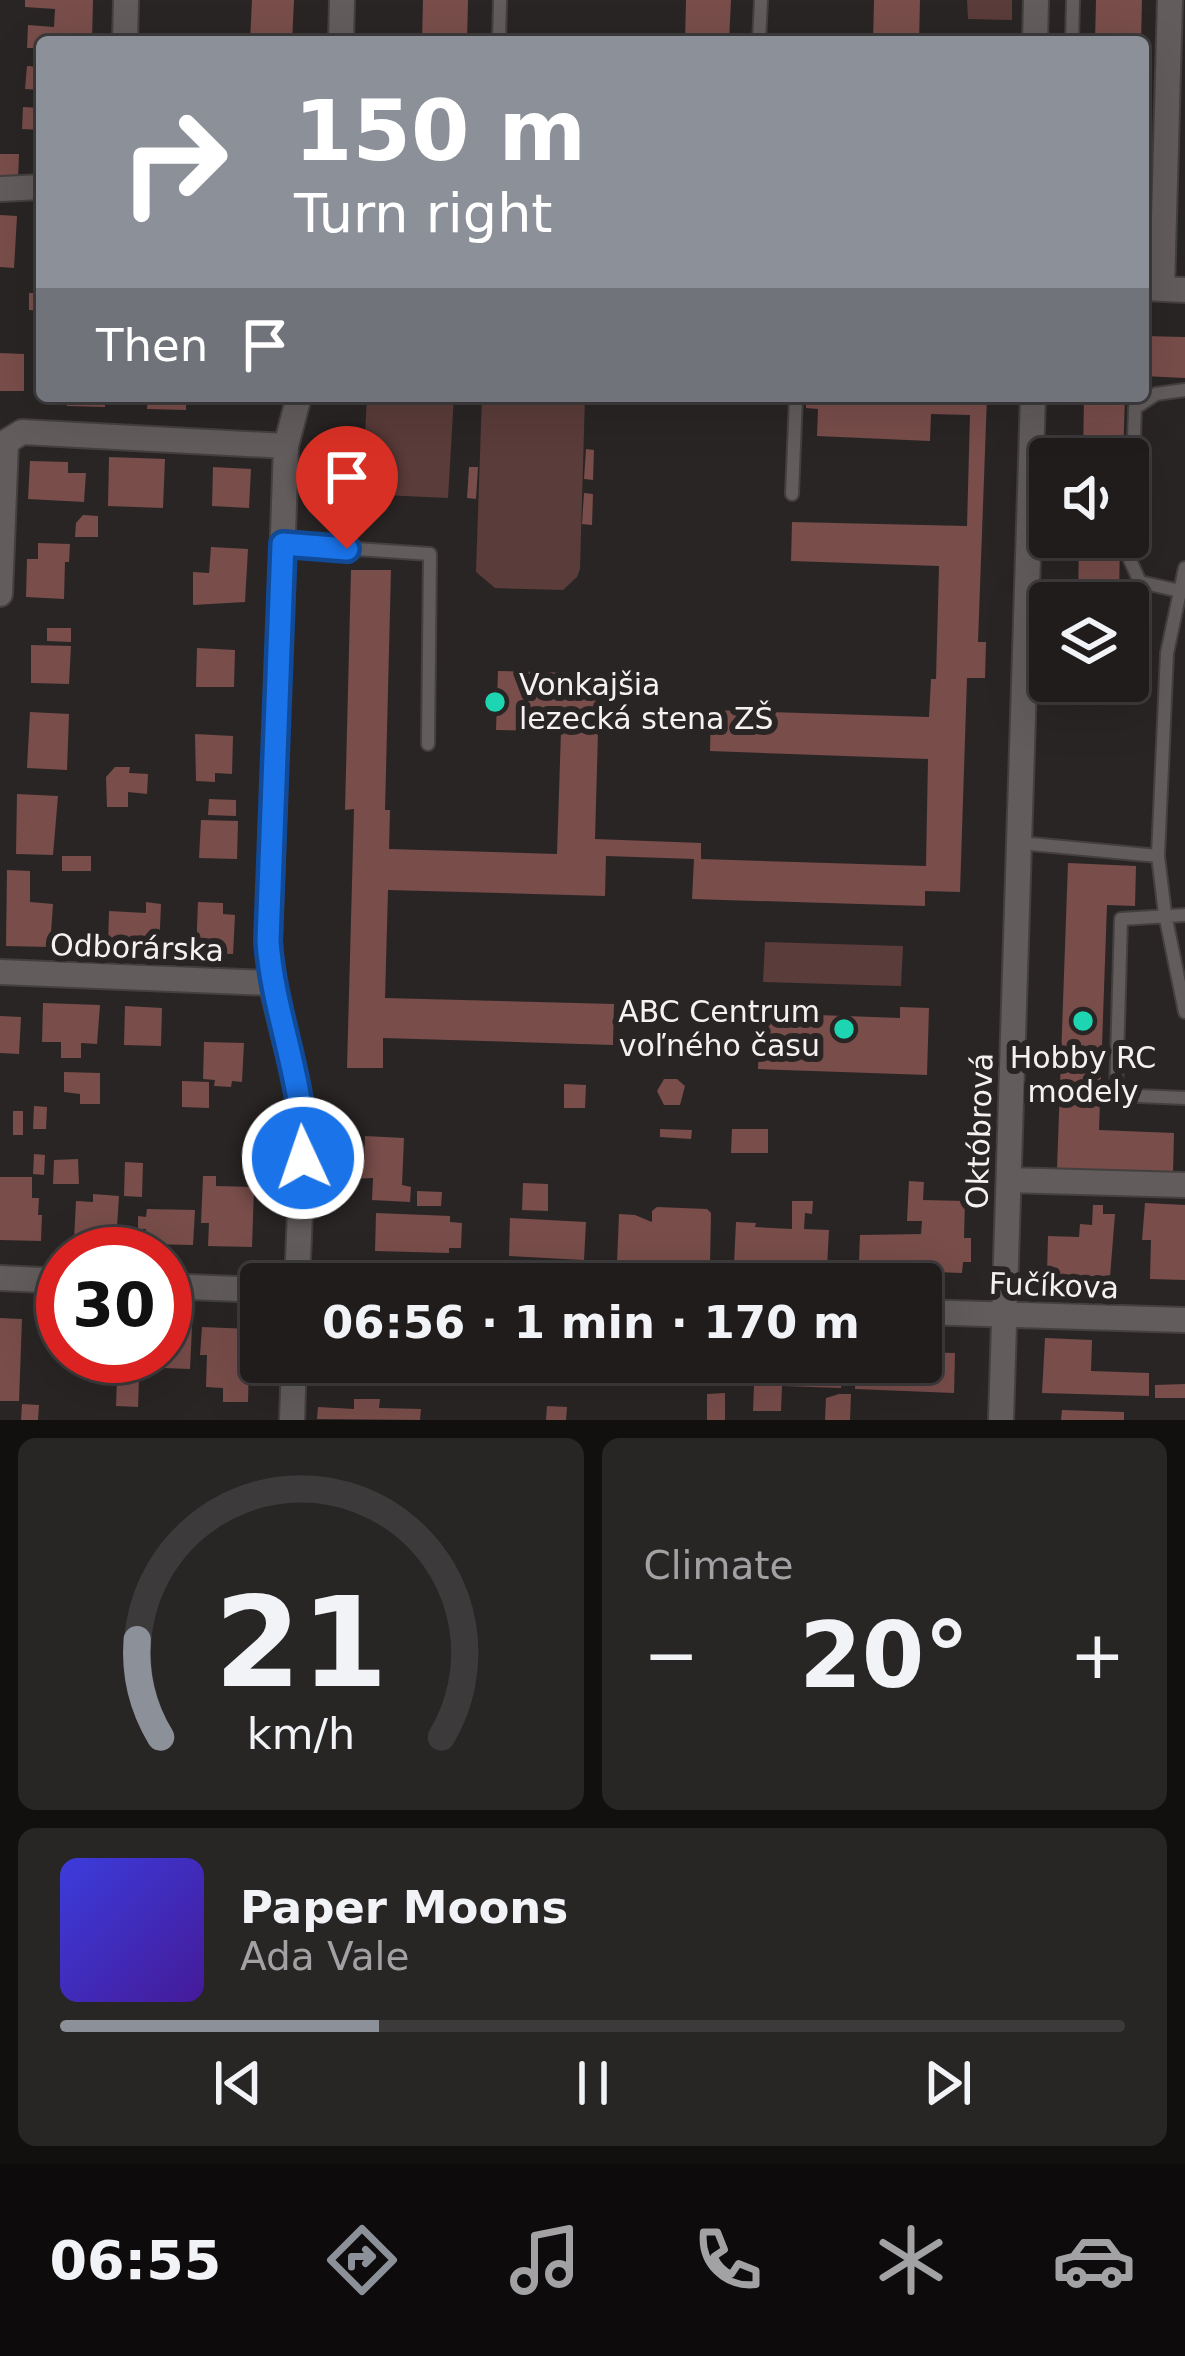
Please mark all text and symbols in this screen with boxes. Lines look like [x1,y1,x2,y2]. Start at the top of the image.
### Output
text: 150 m [294,82,586,180]
icon: right [96,84,252,240]
text: Turn right [294,182,553,245]
icon: arrive [232,312,298,378]
text: Then [96,319,208,372]
pin [296,426,398,549]
map controls [1029,438,1149,702]
button: sound [1029,438,1149,558]
icon: arrive [314,444,380,510]
button: layers [1029,582,1149,702]
place label: Vonkajšia lezecká stena ZŠ [519,667,774,736]
marker: Vonkajšia lezecká stena ZŠ [482,689,508,715]
street label: Odborárska [49,927,225,968]
place label: ABC Centrum voľného času [618,994,820,1063]
marker: Hobby RC modely [1070,1008,1096,1034]
marker: ABC Centrum voľného času [831,1016,857,1042]
place label: Hobby RC modely [1010,1040,1156,1109]
street label: Októbrová [959,1052,1000,1210]
position arrow [240,1095,366,1221]
speed limit sign: 30 [36,1227,192,1383]
street label: Fučíkova [988,1266,1120,1305]
text: 06:56 · 1 min · 170 m [322,1296,860,1349]
text: Climate [644,1543,794,1588]
text: 21 [214,1570,388,1715]
text: 20° [799,1603,969,1708]
text: − [644,1617,699,1694]
text: + [1070,1617,1125,1694]
text: km/h [247,1709,355,1759]
text: Paper Moons [240,1881,568,1934]
text: Ada Vale [240,1934,409,1979]
icon: previous [205,2050,271,2116]
icon: pause [560,2050,626,2116]
icon: next [915,2050,981,2116]
icon: directions [320,2218,404,2302]
icon: music [503,2218,587,2302]
icon: phone [686,2218,770,2302]
icon: climate [869,2218,953,2302]
icon: car [1052,2218,1136,2302]
text: 06:55 [49,2229,221,2292]

